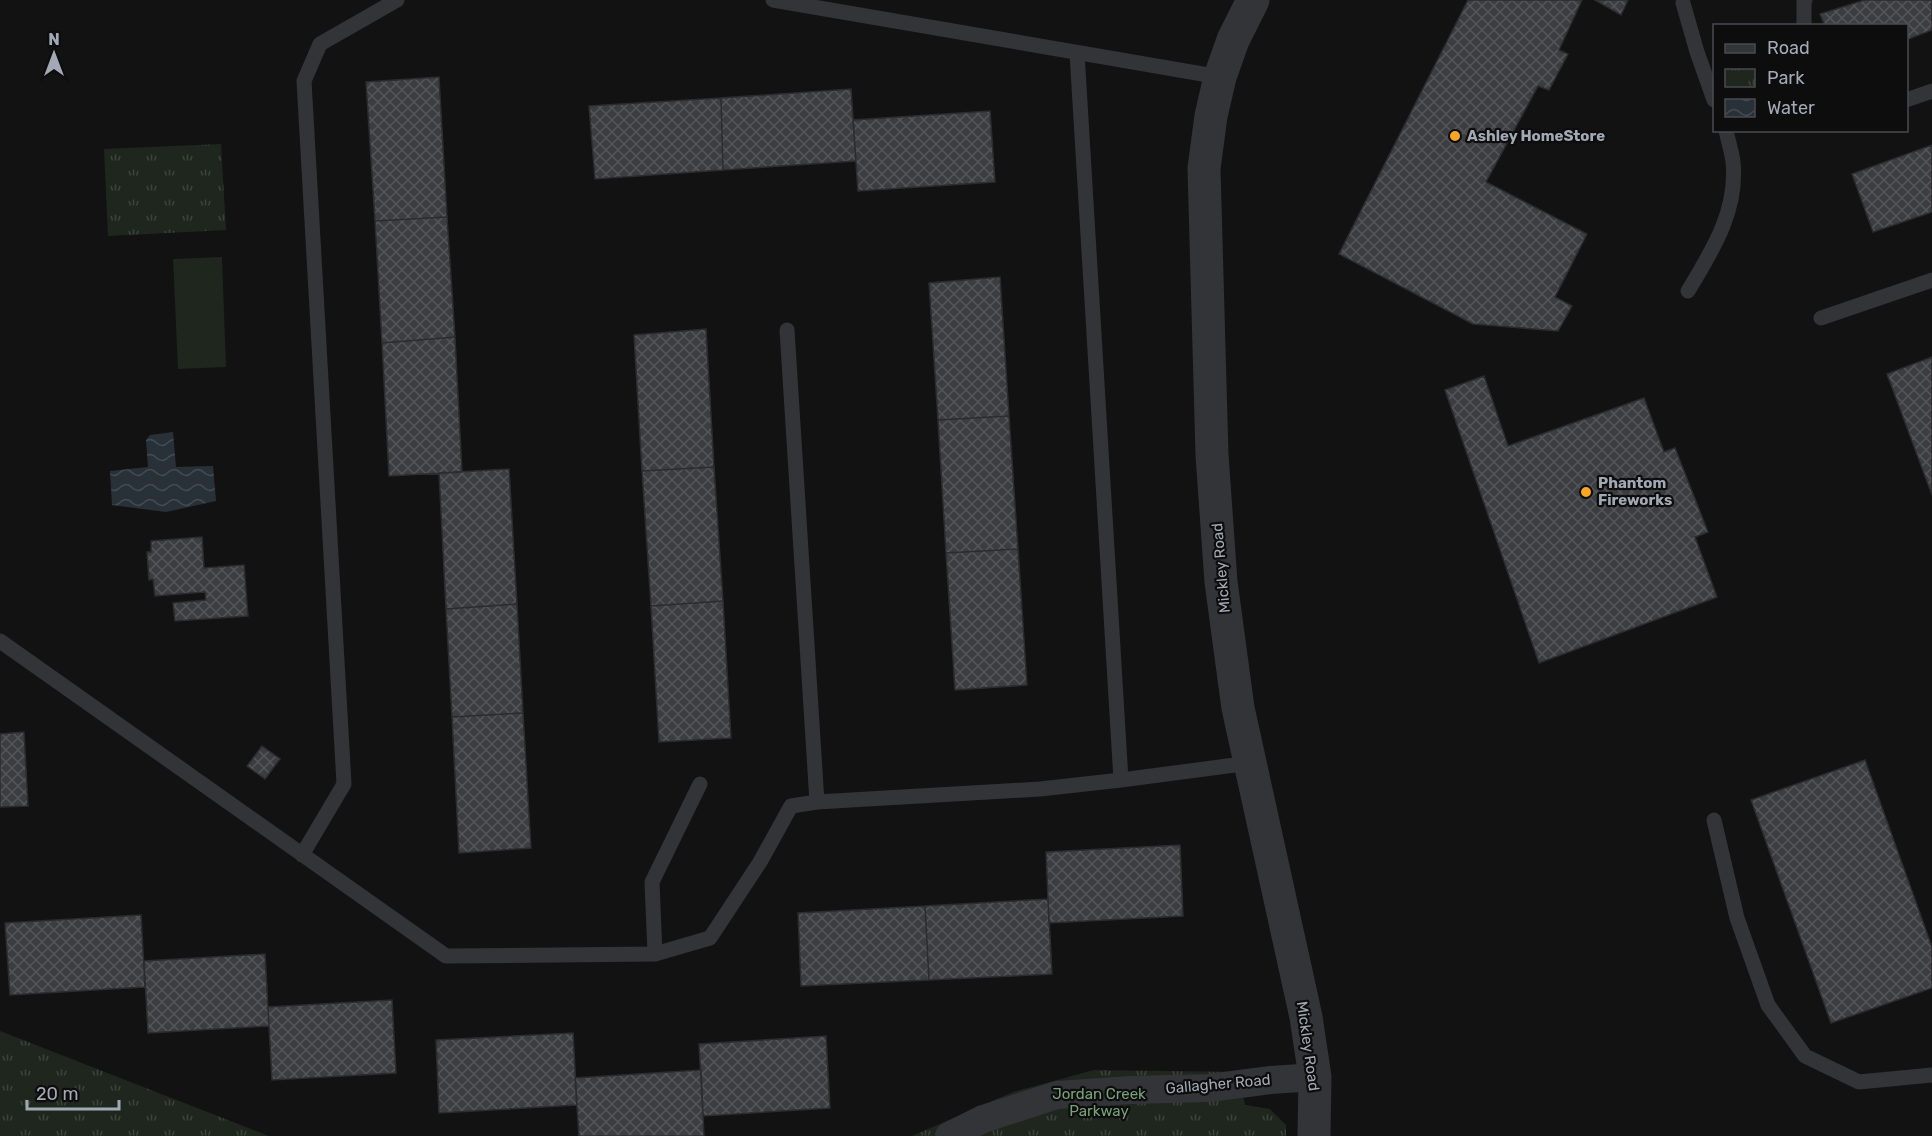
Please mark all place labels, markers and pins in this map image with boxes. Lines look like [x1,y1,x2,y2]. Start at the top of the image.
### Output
place label: Ashley HomeStore [1467,127,1605,145]
marker: Ashley HomeStore [1448,129,1462,143]
place label: Phantom Fireworks [1598,474,1672,509]
marker: Phantom Fireworks [1579,485,1593,499]

